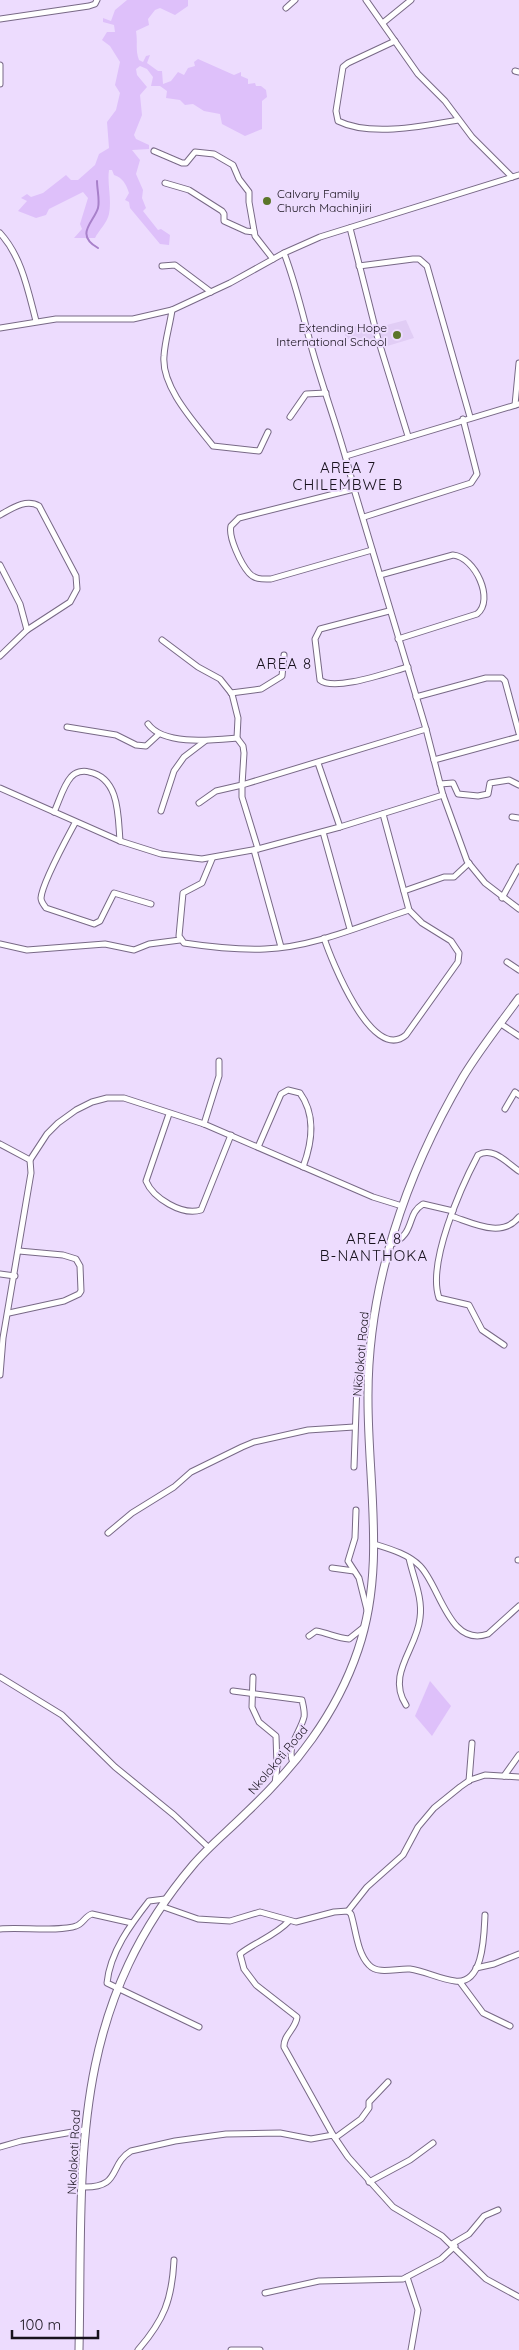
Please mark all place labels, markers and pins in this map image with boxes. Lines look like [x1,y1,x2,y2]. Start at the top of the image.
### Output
place label: Calvary Family Church Machinjiri [277,186,372,215]
marker: Calvary Family Church Machinjiri [261,195,273,207]
place label: Extending Hope International School [276,320,387,349]
marker: Extending Hope International School [391,329,403,341]

